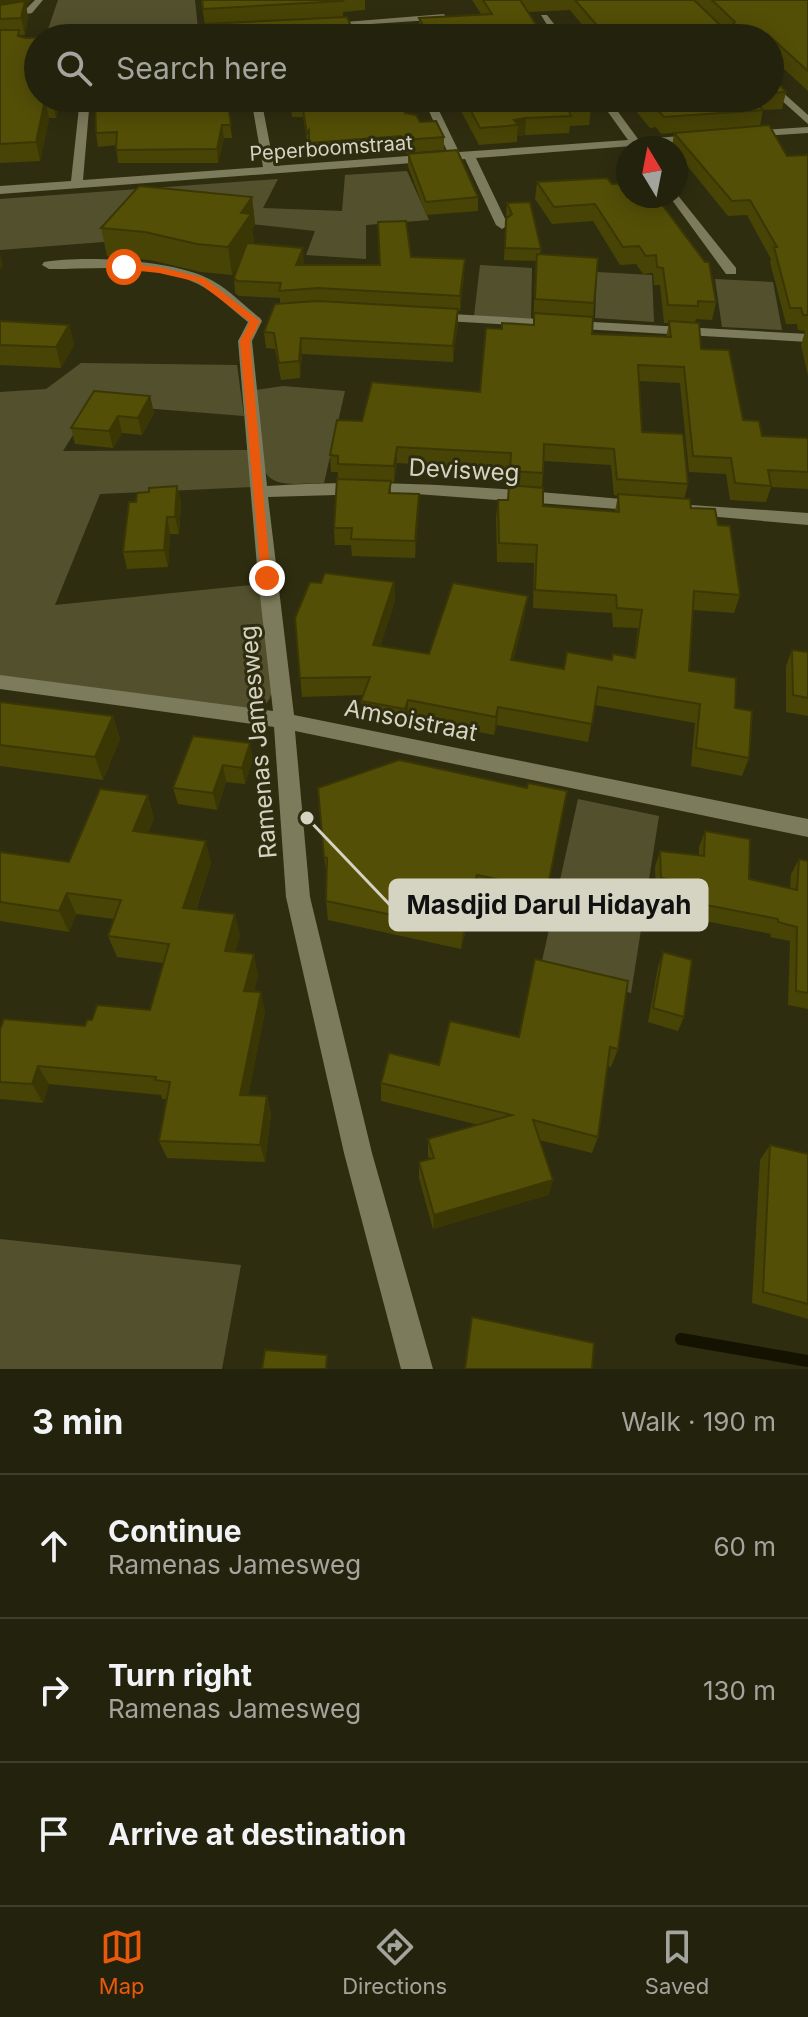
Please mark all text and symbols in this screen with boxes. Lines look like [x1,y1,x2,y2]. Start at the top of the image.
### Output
search box [24,24,784,112]
icon: search [52,46,96,90]
text: Search here [116,50,288,86]
street label: Peperboomstraat [249,130,414,166]
north arrow [616,136,688,208]
route start [106,249,142,285]
street label: Devisweg [408,453,520,487]
route end [249,560,285,596]
street label: Ramenas Jamesweg [233,624,283,860]
street label: Amsoistraat [342,693,480,747]
callout: Masdjid Darul Hidayah [390,880,707,930]
text: Masdjid Darul Hidayah [407,889,691,920]
text: 3 min [32,1401,123,1442]
text: Walk · 190 m [621,1406,776,1437]
text: Continue [108,1513,242,1549]
icon: ahead [32,1524,76,1568]
text: 60 m [713,1531,776,1562]
text: Ramenas Jamesweg [108,1549,361,1580]
text: Turn right [108,1657,252,1693]
icon: right [32,1668,76,1712]
text: 130 m [703,1675,776,1706]
text: Ramenas Jamesweg [108,1693,361,1724]
icon: arrive [32,1812,76,1856]
text: Arrive at destination [108,1816,406,1852]
tab: Map [99,1925,145,1999]
tab: Directions [342,1925,447,1999]
tab: Saved [645,1925,709,1999]

